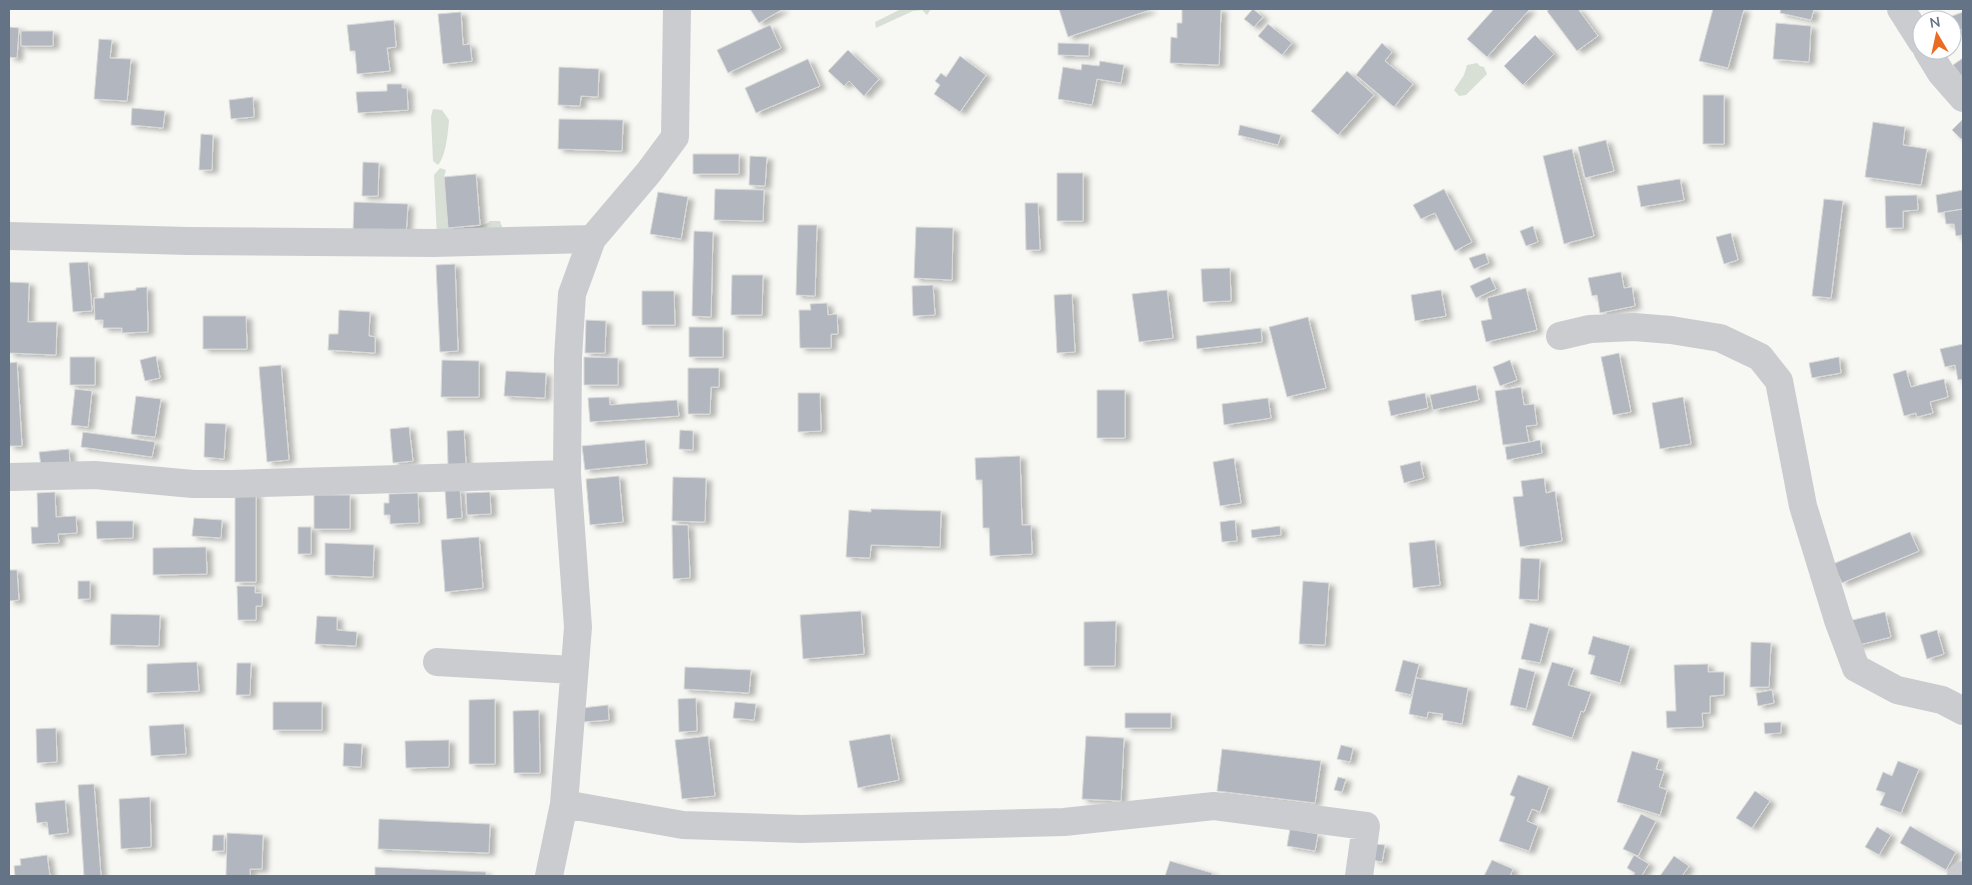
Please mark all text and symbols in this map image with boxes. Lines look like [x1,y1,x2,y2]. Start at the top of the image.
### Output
north arrow [1912,10,1962,60]
text: N [1928,12,1942,32]

